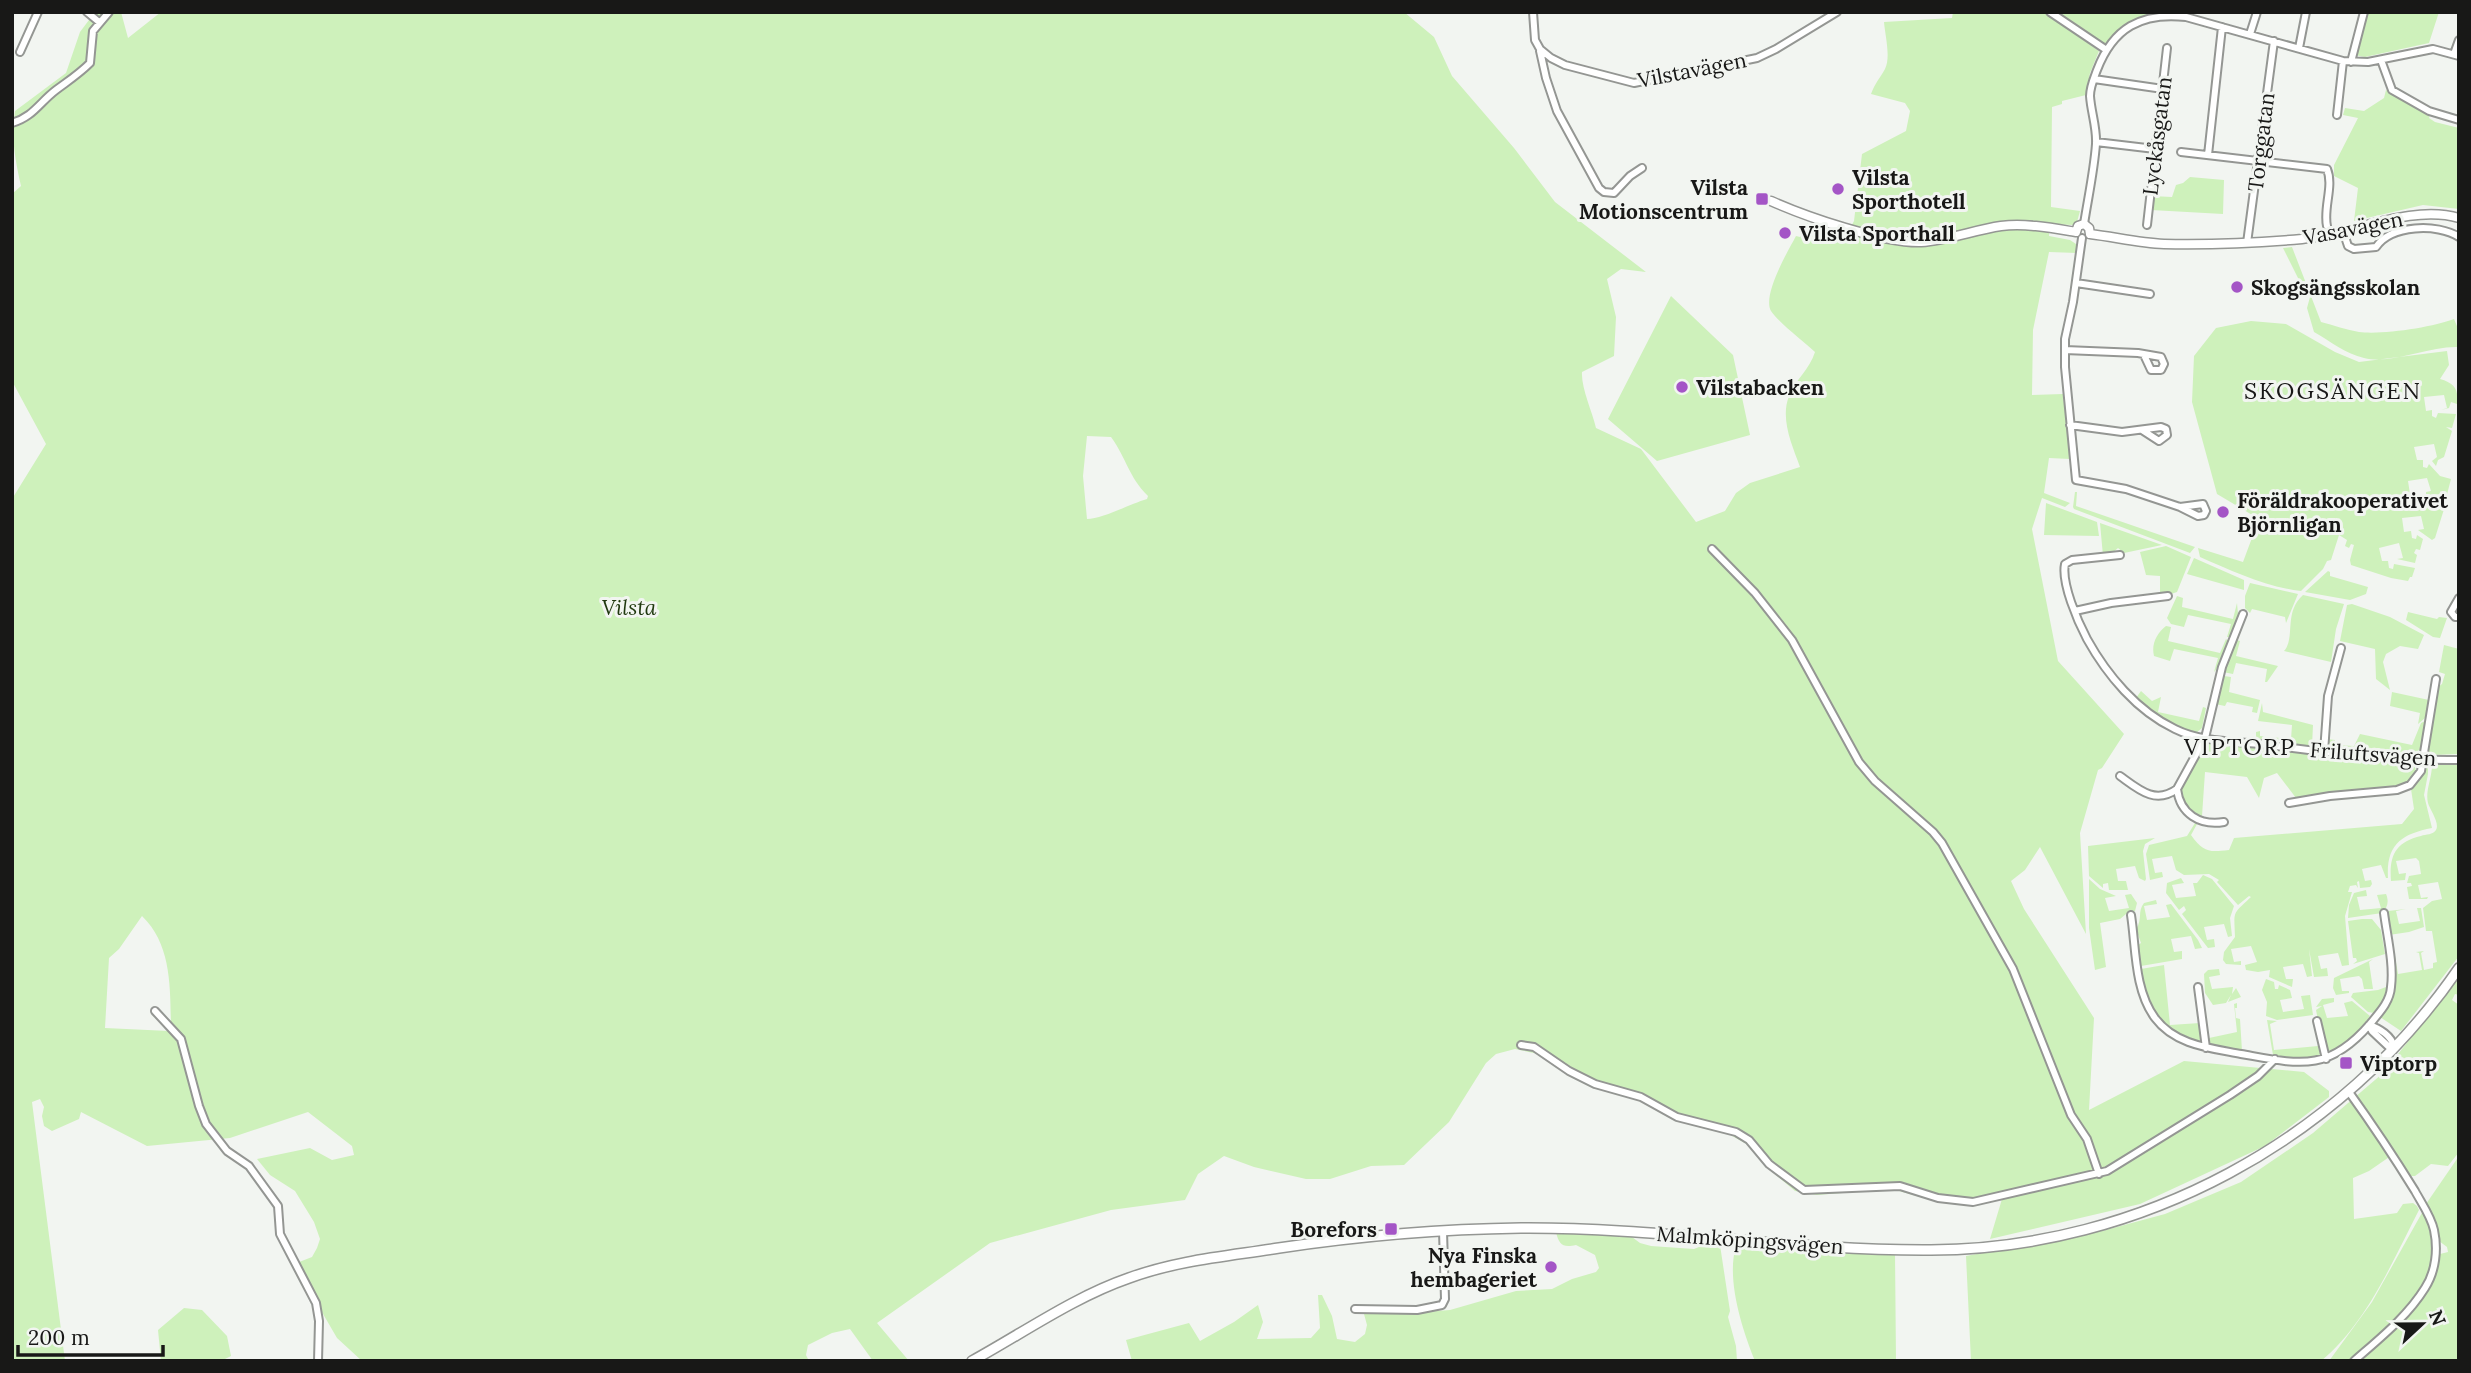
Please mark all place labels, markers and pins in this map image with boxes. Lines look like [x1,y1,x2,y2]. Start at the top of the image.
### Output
place label: Vilsta Sporthotell [1852,164,1966,215]
place label: Vilsta Motionscentrum [1579,174,1748,225]
marker: Vilsta Sporthotell [1830,181,1846,197]
marker: Vilsta Motionscentrum [1754,191,1770,207]
place label: Vilsta Sporthall [1799,220,1955,247]
marker: Vilsta Sporthall [1777,225,1793,241]
place label: Skogsängsskolan [2251,274,2420,301]
marker: Skogsängsskolan [2229,279,2245,295]
place label: Vilstabacken [1696,374,1824,401]
marker: Vilstabacken [1674,379,1690,395]
place label: Föräldrakooperativet Björnligan [2237,487,2448,538]
marker: Föräldrakooperativet Björnligan [2215,504,2231,520]
place label: Viptorp [2360,1050,2437,1077]
marker: Viptorp [2338,1055,2354,1071]
place label: Borefors [1290,1216,1377,1243]
marker: Borefors [1383,1221,1399,1237]
place label: Nya Finska hembageriet [1411,1242,1537,1293]
marker: Nya Finska hembageriet [1543,1259,1559,1275]

